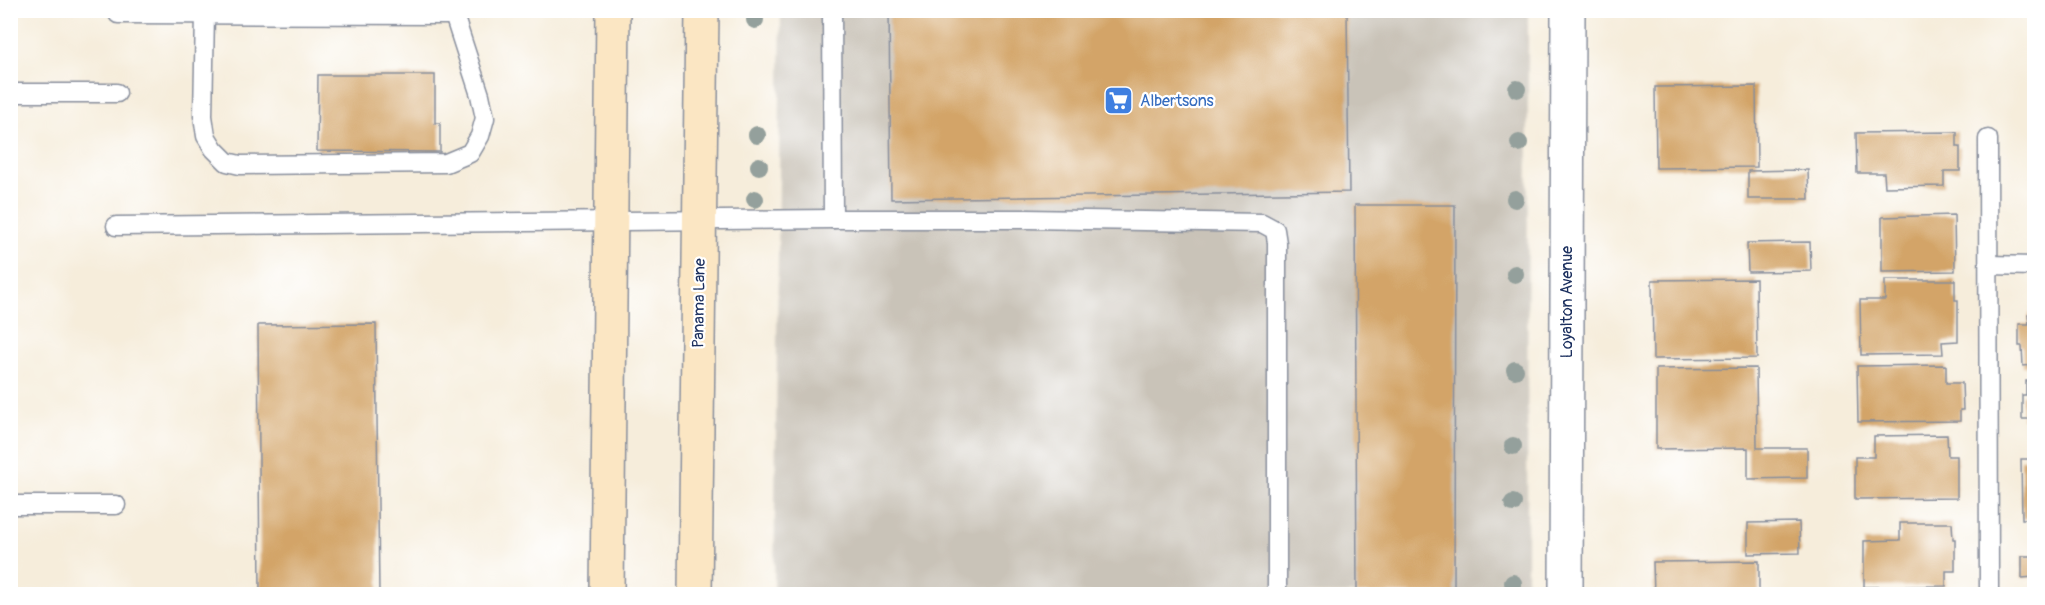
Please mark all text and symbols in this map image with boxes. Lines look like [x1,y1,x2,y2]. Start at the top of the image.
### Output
supermarket icon: Albertsons [1103,85,1135,117]
place label: Albertsons [1140,91,1214,111]
street label: Loyalton Avenue [1557,246,1577,358]
street label: Panama Lane [688,258,710,348]

